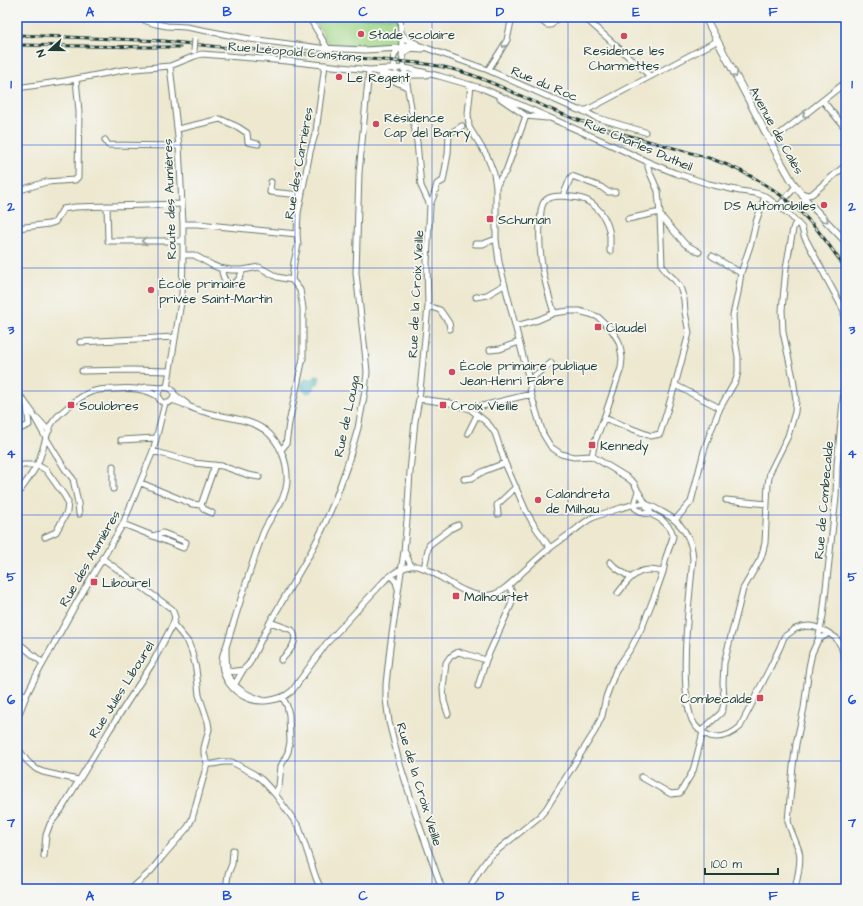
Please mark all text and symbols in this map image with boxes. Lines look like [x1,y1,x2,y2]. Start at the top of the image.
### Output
text: A [86,3,95,21]
text: B [222,3,232,21]
text: C [358,3,368,21]
text: D [496,3,505,21]
text: E [632,3,640,21]
text: F [768,3,778,21]
place label: Stade scolaire [369,26,455,44]
marker: Stade scolaire [356,29,366,39]
north arrow [30,30,70,70]
marker: Residence les Charmettes [619,31,629,41]
street label: Rue Léopold Constans [227,37,363,67]
one-way arrow [501,41,509,48]
place label: Residence les Charmettes [583,42,665,75]
text: N [33,47,49,59]
street label: Rue du Roc [508,62,581,106]
place label: Le Regent [347,69,411,88]
one-way arrow [731,71,738,78]
marker: Le Regent [334,72,344,82]
text: 1 [10,75,12,93]
text: 1 [851,75,853,93]
street label: Avenue de Calès [745,83,808,178]
street label: Rue des Carrières [280,105,318,221]
place label: Résidence Cap del Barry [384,109,471,143]
one-way arrow [802,111,809,118]
street label: Rue Charles Dutheil [582,114,696,176]
marker: Résidence Cap del Barry [371,119,381,129]
street label: Route des Aumières [159,138,181,260]
place label: DS Automobiles [724,197,816,215]
text: 2 [6,198,15,216]
text: 2 [847,198,856,216]
marker: DS Automobiles [819,200,829,210]
place label: Schuman [498,211,551,229]
marker: Schuman [485,214,495,224]
one-way arrow [821,216,828,223]
street label: Rue de la Croix Vieille [404,230,428,358]
one-way arrow [141,237,147,245]
place label: École primaire privée Saint-Martin [159,275,273,308]
marker: École primaire privée Saint-Martin [146,285,156,295]
place label: Claudel [606,319,646,337]
text: 3 [7,321,15,339]
text: 3 [848,321,856,339]
marker: Claudel [593,322,603,332]
place label: École primaire publique Jean-Henri Fabre [460,357,597,390]
marker: École primaire publique Jean-Henri Fabre [447,367,457,377]
street label: Rue de Louga [330,373,365,459]
place label: Soulobres [79,397,139,415]
place label: Croix Vieille [451,397,518,415]
marker: Soulobres [66,400,76,410]
marker: Croix Vieille [438,400,448,410]
place label: Kennedy [600,437,649,456]
marker: Kennedy [587,440,597,450]
street label: Rue de Combecalde [810,440,838,560]
text: 4 [7,445,16,463]
text: 4 [848,445,857,463]
place label: Calandreta de Milhau [546,485,610,518]
marker: Calandreta de Milhau [533,495,543,505]
street label: Rue des Aumières [55,507,125,610]
text: 5 [6,568,16,586]
text: 5 [847,568,857,586]
place label: Libourel [102,574,150,592]
marker: Libourel [89,577,99,587]
place label: Malhourtet [464,588,529,606]
marker: Malhourtet [451,591,461,601]
street label: Rue Jules Libourel [85,638,159,741]
place label: Combecalde [680,690,752,708]
text: 6 [7,691,16,709]
text: 6 [848,691,857,709]
marker: Combecalde [755,693,765,703]
street label: Rue de la Croix Vieille [392,720,446,848]
text: 7 [6,814,16,832]
text: 7 [847,814,857,832]
scale bar [705,850,778,876]
text: 100 m [711,856,742,873]
text: A [86,887,95,905]
text: B [222,887,232,905]
text: C [358,887,368,905]
text: D [496,887,505,905]
text: E [632,887,640,905]
text: F [768,887,778,905]

